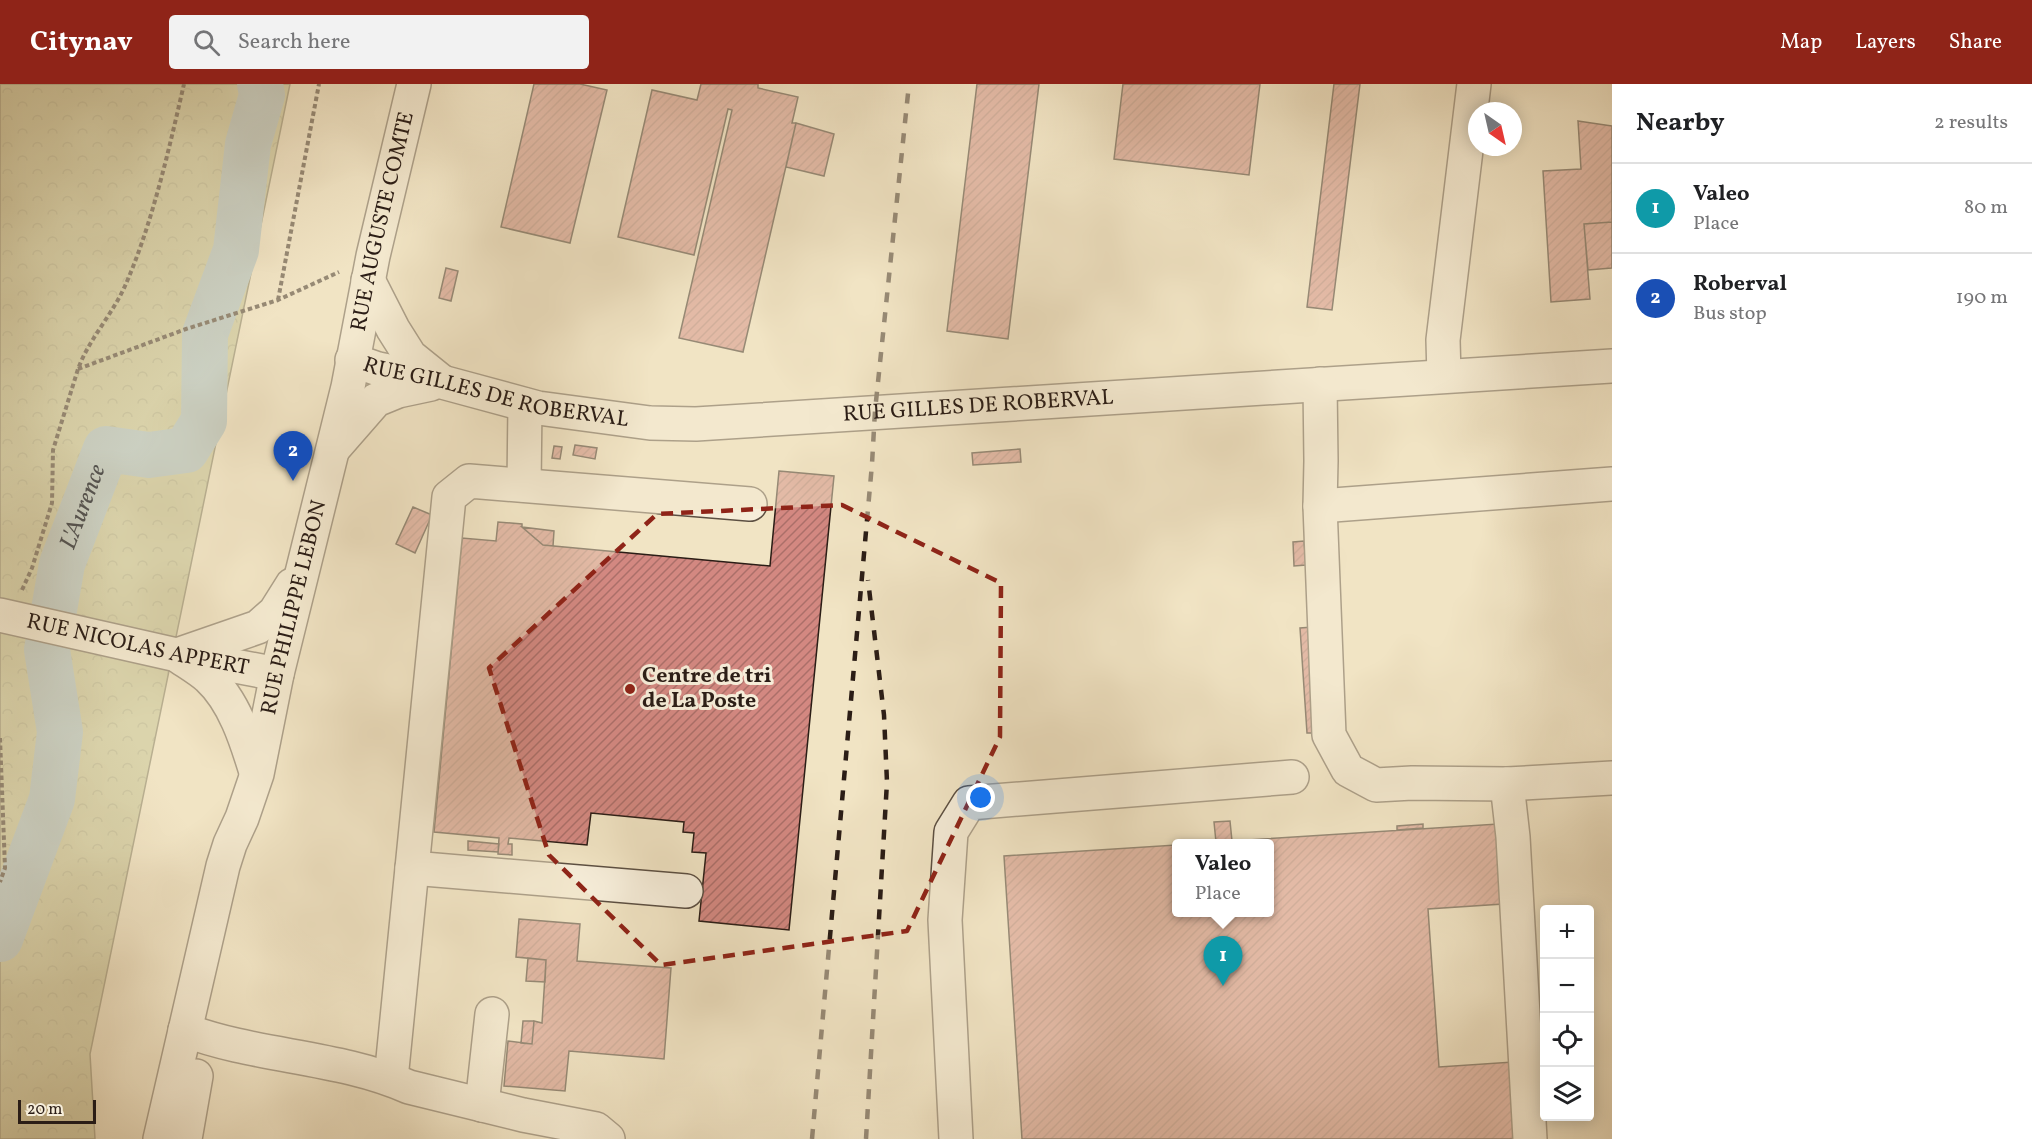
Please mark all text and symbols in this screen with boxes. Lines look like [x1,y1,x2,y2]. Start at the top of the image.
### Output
search box [169,15,589,69]
text: Citynav [30,23,133,62]
icon: search [190,26,223,59]
text: Search here [238,27,350,58]
text: Map [1780,28,1822,57]
text: Layers [1855,28,1916,57]
text: Share [1949,28,2002,57]
north arrow [1468,102,1522,156]
text: Nearby [1636,105,1725,141]
street label: RUE AUGUSTE COMTE [343,109,422,334]
text: 2 results [1934,109,2008,137]
text: Valeo [1693,179,1750,210]
text: 1 [1651,194,1660,222]
text: 80 m [1964,194,2008,222]
text: Place [1693,210,1739,238]
text: Roberval [1693,269,1787,300]
text: 2 [1650,284,1661,312]
text: 190 m [1956,284,2008,312]
text: Bus stop [1693,300,1767,328]
street label: RUE GILLES DE ROBERVAL [359,349,631,435]
street label: RUE GILLES DE ROBERVAL [842,382,1114,430]
pin: 2 [274,432,312,481]
water label: L'Aurence [52,460,116,555]
street label: RUE PHILIPPE LEBON [254,497,335,718]
street label: RUE NICOLAS APPERT [23,606,252,684]
place label: Centre de tri de La Poste [642,661,772,717]
marker: Centre de tri de La Poste [623,682,637,696]
your location [966,783,995,812]
popup [1172,839,1274,917]
text: Valeo [1195,849,1251,880]
text: Place [1195,880,1241,908]
map controls [1540,905,1594,1121]
button: + [1540,905,1594,959]
pin: 1 [1204,936,1242,986]
button: − [1540,959,1594,1013]
button: locate [1540,1013,1594,1067]
button: layers [1540,1067,1594,1121]
scale bar [18,1097,96,1124]
text: 20 m [27,1099,62,1121]

